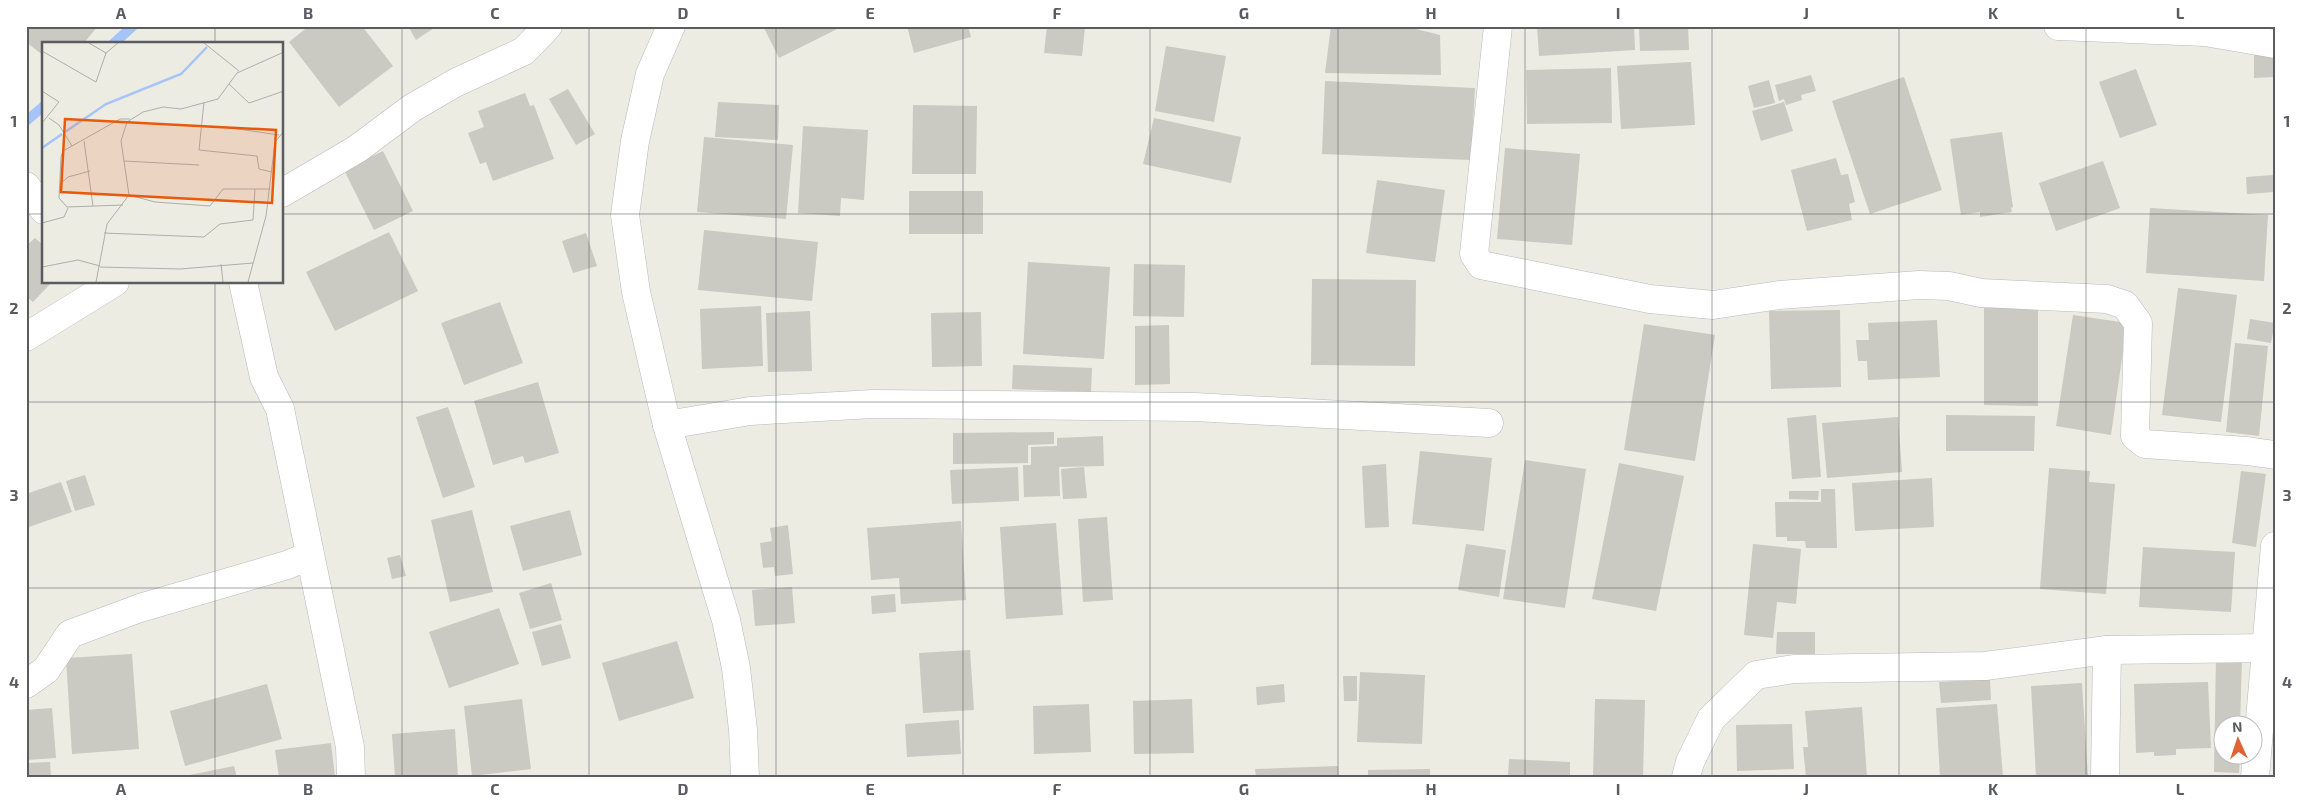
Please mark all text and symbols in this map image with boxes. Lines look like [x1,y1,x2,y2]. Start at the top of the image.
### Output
text: A [116,3,127,22]
text: B [303,3,313,22]
text: C [490,3,500,22]
text: D [678,3,689,22]
text: E [865,3,875,22]
text: F [1053,3,1062,22]
text: G [1239,3,1249,22]
text: H [1425,3,1437,22]
text: I [1616,3,1620,22]
text: J [1803,3,1809,22]
text: K [1988,3,1999,22]
text: L [2176,3,2185,22]
inset map [42,42,284,284]
text: 1 [11,111,17,130]
text: 1 [2284,111,2290,130]
text: 2 [9,298,19,317]
text: 2 [2282,298,2292,317]
text: 3 [9,485,19,504]
text: 3 [2282,485,2292,504]
text: 4 [9,672,19,691]
text: 4 [2282,672,2292,691]
north arrow [2214,716,2264,766]
text: N [2232,718,2243,735]
text: A [116,779,127,798]
text: B [303,779,313,798]
text: C [490,779,500,798]
text: D [678,779,689,798]
text: E [865,779,875,798]
text: F [1053,779,1062,798]
text: G [1239,779,1249,798]
text: H [1425,779,1437,798]
text: I [1616,779,1620,798]
text: J [1803,779,1809,798]
text: K [1988,779,1999,798]
text: L [2176,779,2185,798]

